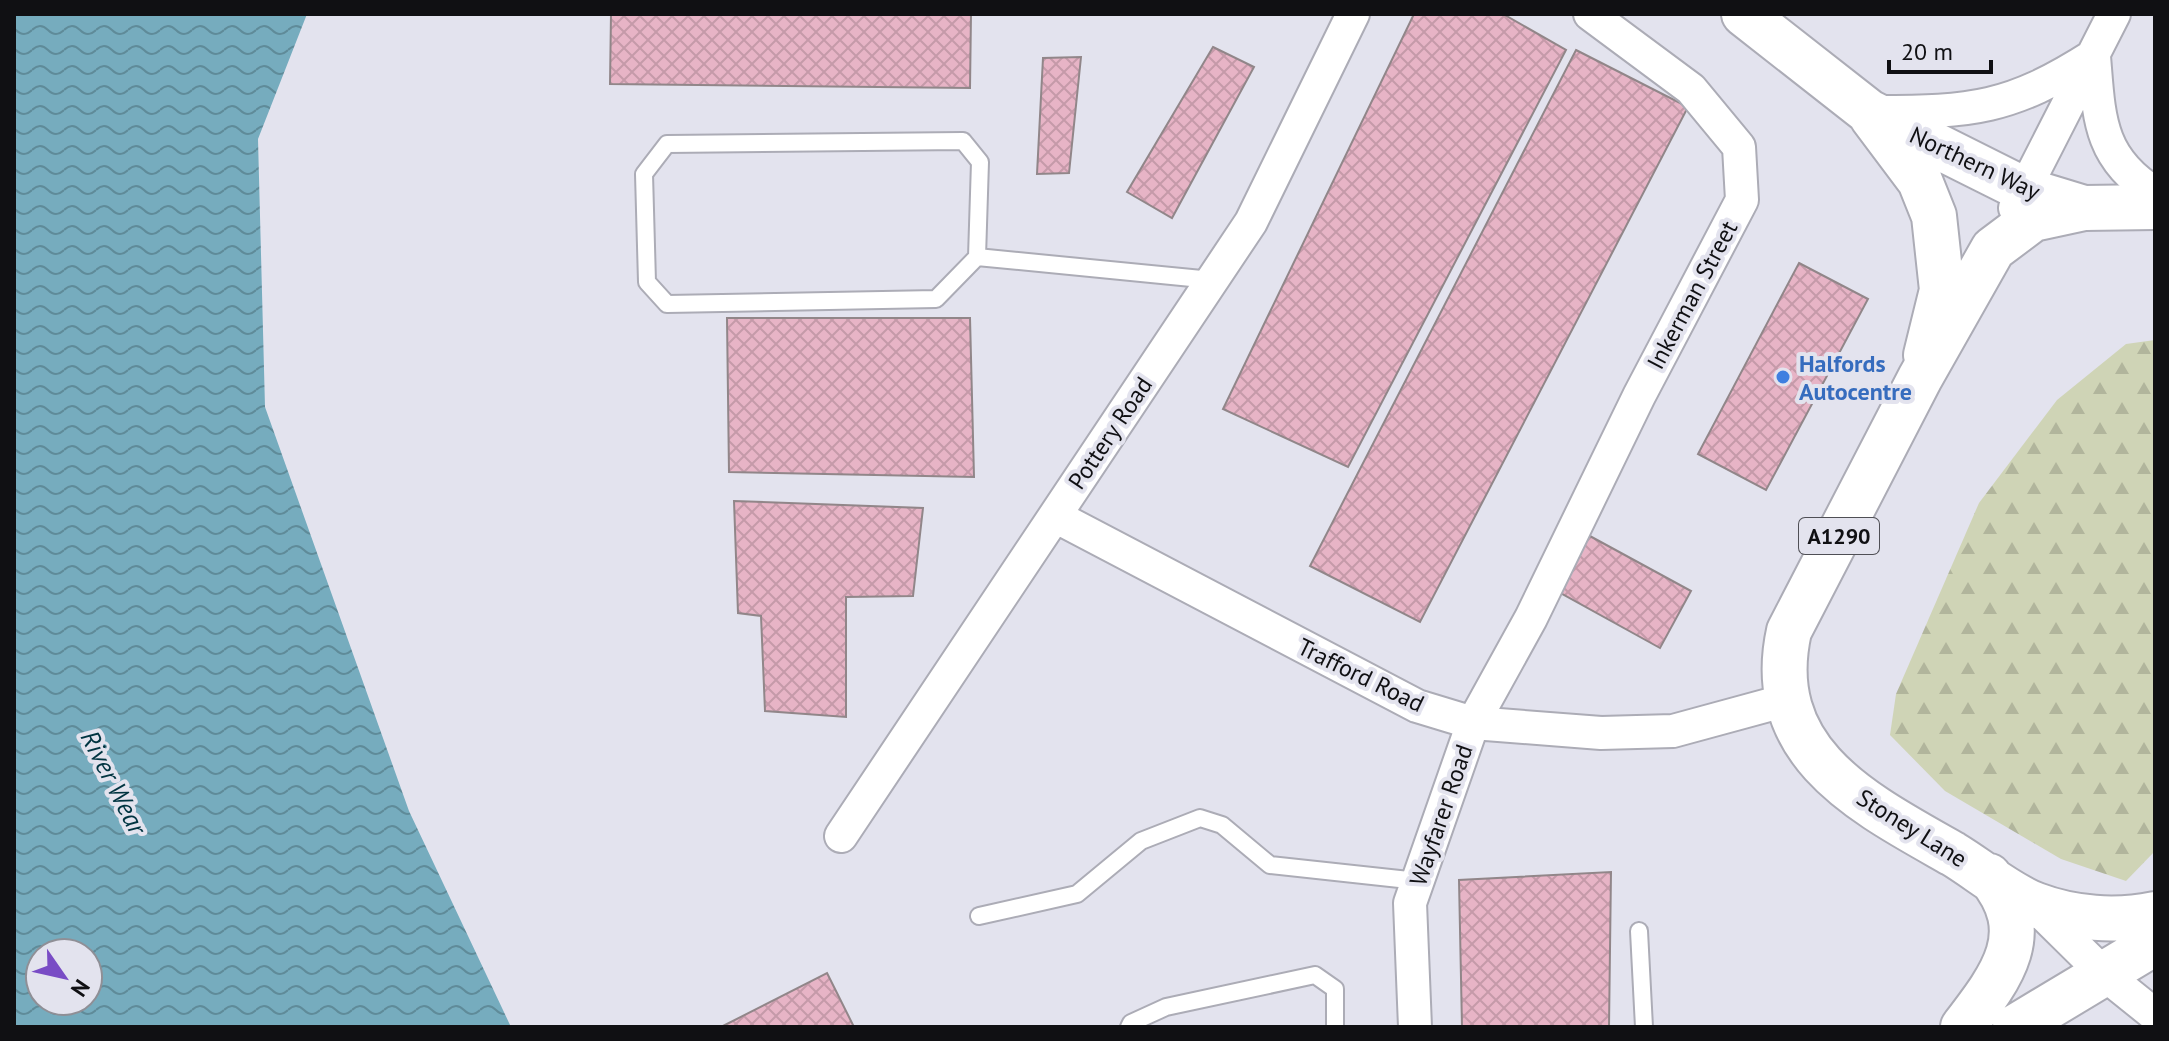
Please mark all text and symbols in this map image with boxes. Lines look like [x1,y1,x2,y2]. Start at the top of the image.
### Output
scale bar [1889,24,1991,74]
text: 20 m [1901,36,1953,67]
street label: Northern Way [1905,119,2045,207]
street label: Inkerman Street [1640,215,1744,375]
place label: Halfords Autocentre [1799,348,1912,407]
marker: Halfords Autocentre [1774,368,1792,386]
street label: Pottery Road [1061,371,1159,495]
road number: A1290 [1799,518,1879,554]
street label: Trafford Road [1293,631,1429,719]
water label: River Wear [74,725,155,841]
street label: Wayfarer Road [1402,740,1480,890]
street label: Stoney Lane [1851,782,1973,874]
north arrow [24,937,104,1017]
text: N [65,974,96,1002]

